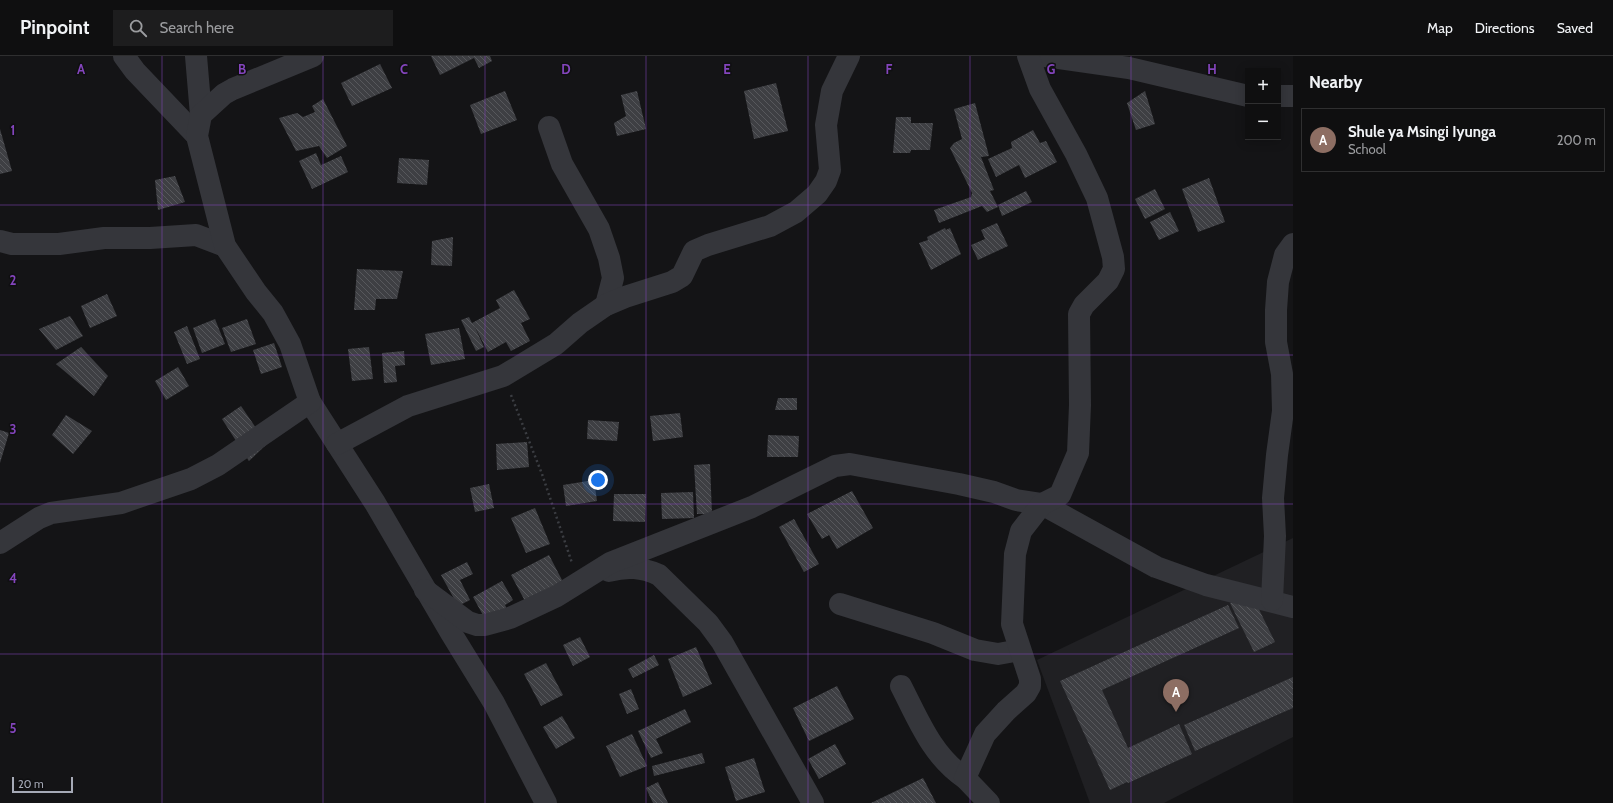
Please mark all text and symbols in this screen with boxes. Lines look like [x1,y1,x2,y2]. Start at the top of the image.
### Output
search box [113,10,393,46]
text: Pinpoint [20,16,89,39]
icon: search [127,17,149,39]
text: Search here [159,19,234,37]
text: Map [1427,19,1453,37]
text: Directions [1475,19,1535,37]
text: Saved [1557,19,1593,37]
text: A [77,61,86,77]
text: B [238,61,246,77]
text: C [400,61,408,77]
text: D [561,61,571,77]
text: E [723,61,731,77]
text: F [886,61,893,77]
text: G [1047,61,1056,77]
text: H [1207,61,1217,77]
map controls [1245,68,1281,140]
button: + [1245,68,1281,104]
text: Nearby [1309,72,1362,92]
button: − [1245,104,1281,140]
text: 1 [11,122,15,138]
text: Shule ya Msingi Iyunga [1348,123,1496,141]
text: A [1319,132,1327,148]
text: 200 m [1557,132,1596,148]
text: School [1348,141,1386,157]
text: 2 [10,272,17,288]
text: 3 [9,421,17,437]
your location [588,470,608,490]
text: 4 [9,570,17,586]
pin: A [1163,679,1189,712]
text: 5 [10,720,17,736]
scale bar [12,775,73,794]
text: 20 m [18,777,44,791]

